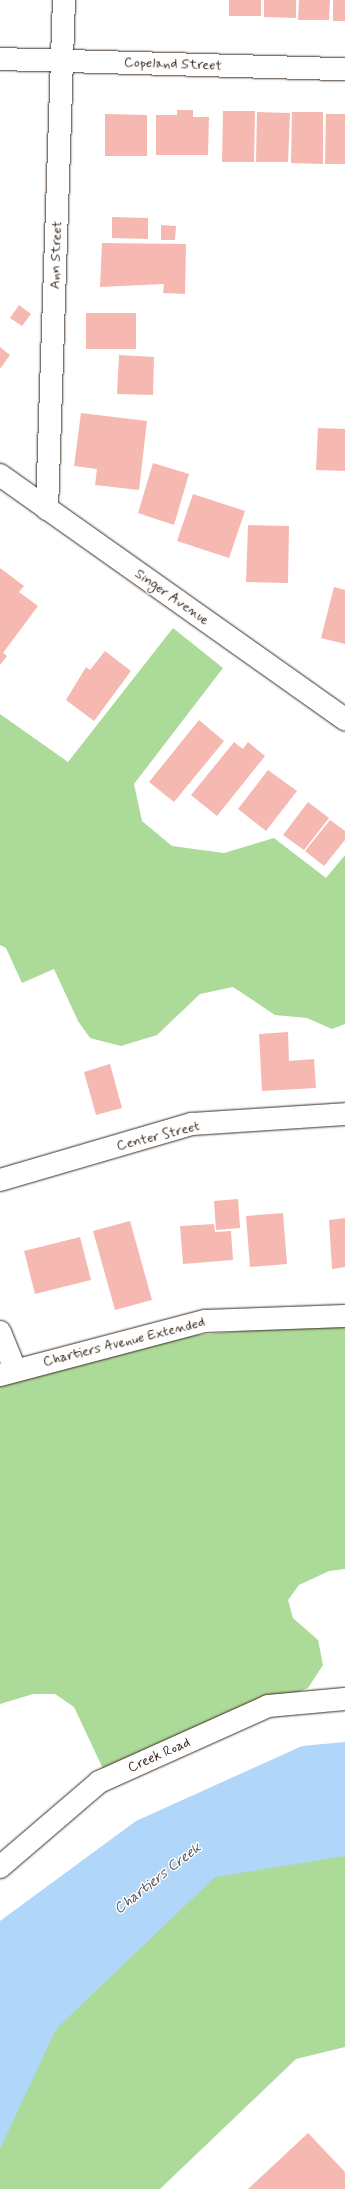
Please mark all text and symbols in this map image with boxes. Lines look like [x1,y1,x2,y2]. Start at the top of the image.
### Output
street label: Copeland Street [124,54,222,74]
street label: Ann Street [46,221,66,289]
street label: Singer Avenue [132,566,212,628]
street label: Center Street [114,1117,202,1155]
street label: Chartiers Avenue Extended [40,1313,208,1371]
street label: Creek Road [125,1734,193,1776]
water label: Chartiers Creek [111,1840,205,1918]

